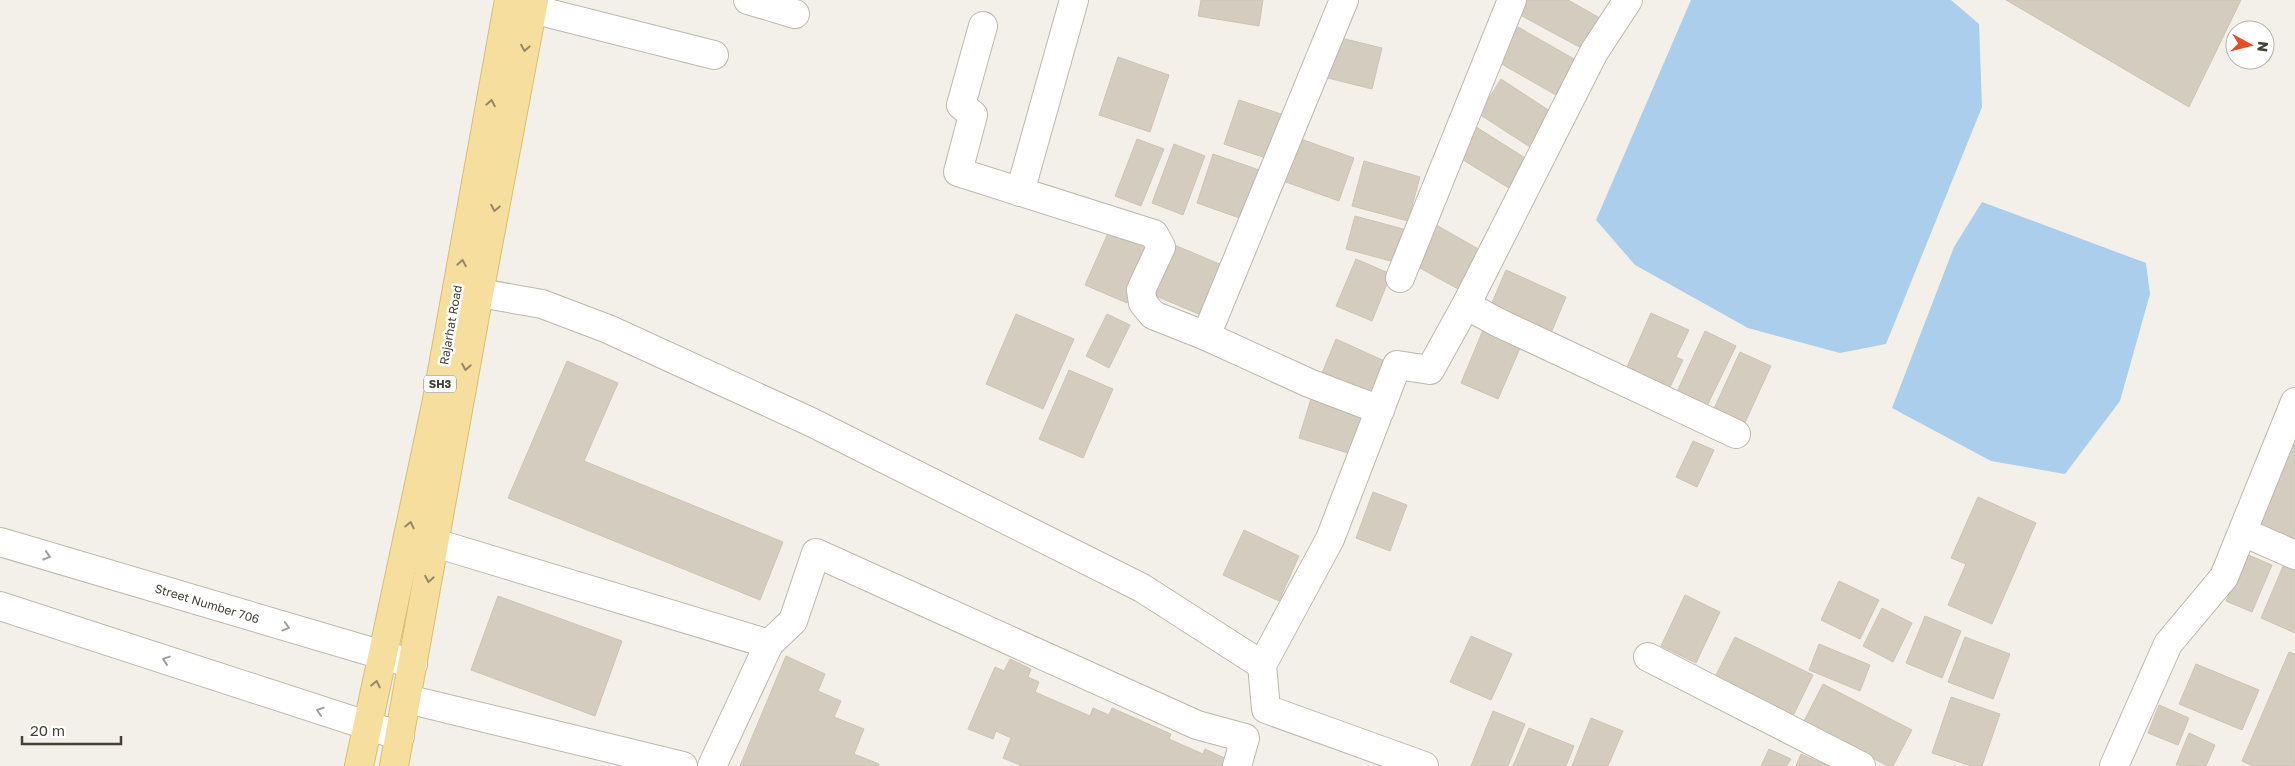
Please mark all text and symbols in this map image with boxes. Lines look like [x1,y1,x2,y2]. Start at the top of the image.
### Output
north arrow [2225,20,2275,70]
text: N [2254,40,2272,53]
one-way arrow [521,44,531,52]
one-way arrow [485,98,495,107]
one-way arrow [491,203,501,212]
one-way arrow [456,258,467,267]
street label: Rajarhat Road [436,284,465,366]
one-way arrow [461,363,471,372]
road number: SH3 [424,376,456,392]
one-way arrow [404,521,415,530]
one-way arrow [42,550,50,560]
one-way arrow [424,575,434,584]
street label: Street Number 706 [153,580,261,627]
one-way arrow [282,622,290,632]
one-way arrow [162,656,171,666]
one-way arrow [370,680,381,688]
one-way arrow [317,707,325,717]
scale bar [22,714,121,746]
text: 20 m [30,721,65,739]

